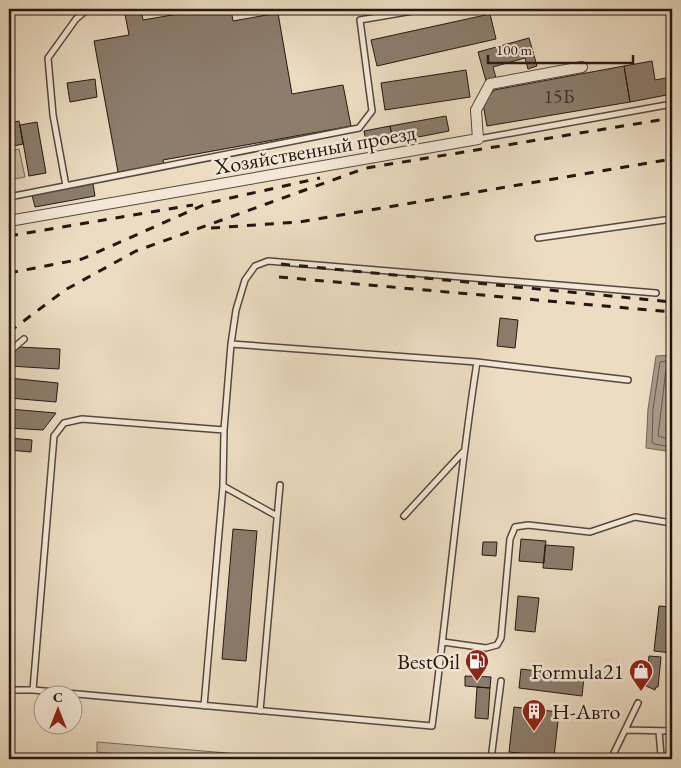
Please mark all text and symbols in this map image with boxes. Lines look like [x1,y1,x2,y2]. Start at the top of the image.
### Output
scale bar [488,32,634,64]
text: 100 m [496,40,533,59]
house number: 15Б [544,83,575,109]
street label: Хозяйственный проезд [211,117,418,182]
place label: BestOil [397,647,460,676]
fuel station icon: BestOil [464,648,490,682]
place label: Formula21 [531,657,624,686]
shop icon: Formula21 [628,658,654,692]
north arrow [32,686,82,736]
text: С [53,688,63,706]
place label: Н-Авто [552,697,620,726]
building icon: Н-Авто [521,698,547,732]

